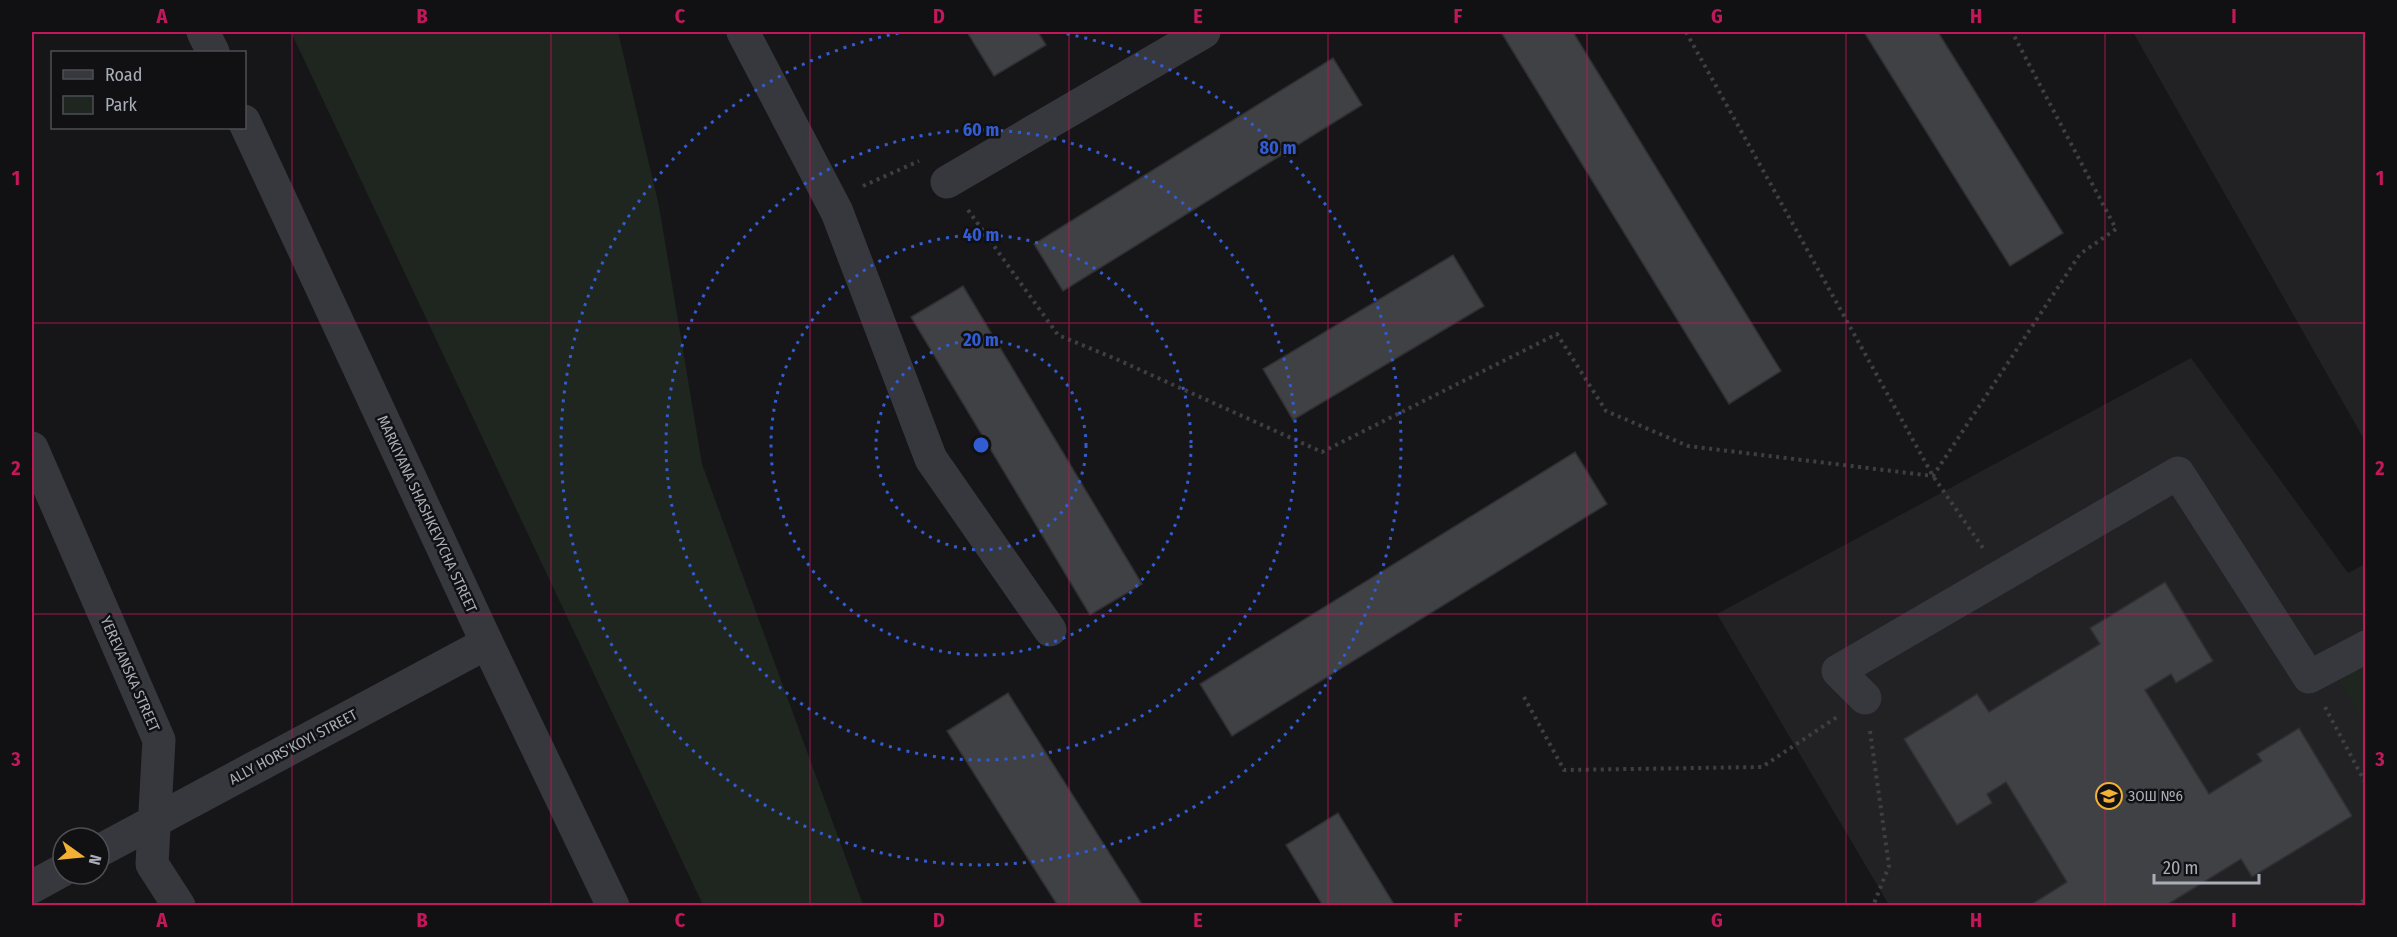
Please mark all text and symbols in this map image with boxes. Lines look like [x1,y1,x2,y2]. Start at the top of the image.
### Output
text: A [156,4,169,28]
text: B [416,4,428,28]
text: C [675,4,686,28]
text: D [933,4,945,28]
text: E [1193,4,1203,28]
text: F [1454,4,1463,28]
text: G [1711,4,1723,28]
text: H [1970,4,1982,28]
text: I [2231,4,2237,28]
legend [51,51,246,129]
text: Road [105,64,142,86]
text: Park [105,94,138,116]
text: 60 m [963,119,999,141]
text: 80 m [1260,137,1296,159]
text: 1 [12,166,20,190]
text: 1 [2376,166,2384,190]
text: 40 m [963,224,999,246]
text: 20 m [962,329,999,351]
street label: MARKIYANA SHASHKEVYCHA STREET [373,412,481,616]
centre of rings [971,435,991,455]
text: 2 [10,456,21,480]
text: 2 [2374,456,2385,480]
street label: YEREVANSKA STREET [97,614,163,734]
street label: ALLY HORS'KOYI STREET [226,706,360,788]
text: 3 [10,747,21,771]
text: 3 [2374,747,2385,771]
school or university icon: ЗОШ №6 [2094,781,2124,811]
place label: ЗОШ №6 [2128,787,2183,805]
north arrow [51,826,111,886]
scale bar [2154,847,2259,885]
text: N [85,853,105,867]
text: 20 m [2163,857,2198,879]
text: A [156,908,169,932]
text: B [416,908,428,932]
text: C [675,908,686,932]
text: D [933,908,945,932]
text: E [1193,908,1203,932]
text: F [1454,908,1463,932]
text: G [1711,908,1723,932]
text: H [1970,908,1982,932]
text: I [2231,908,2237,932]

